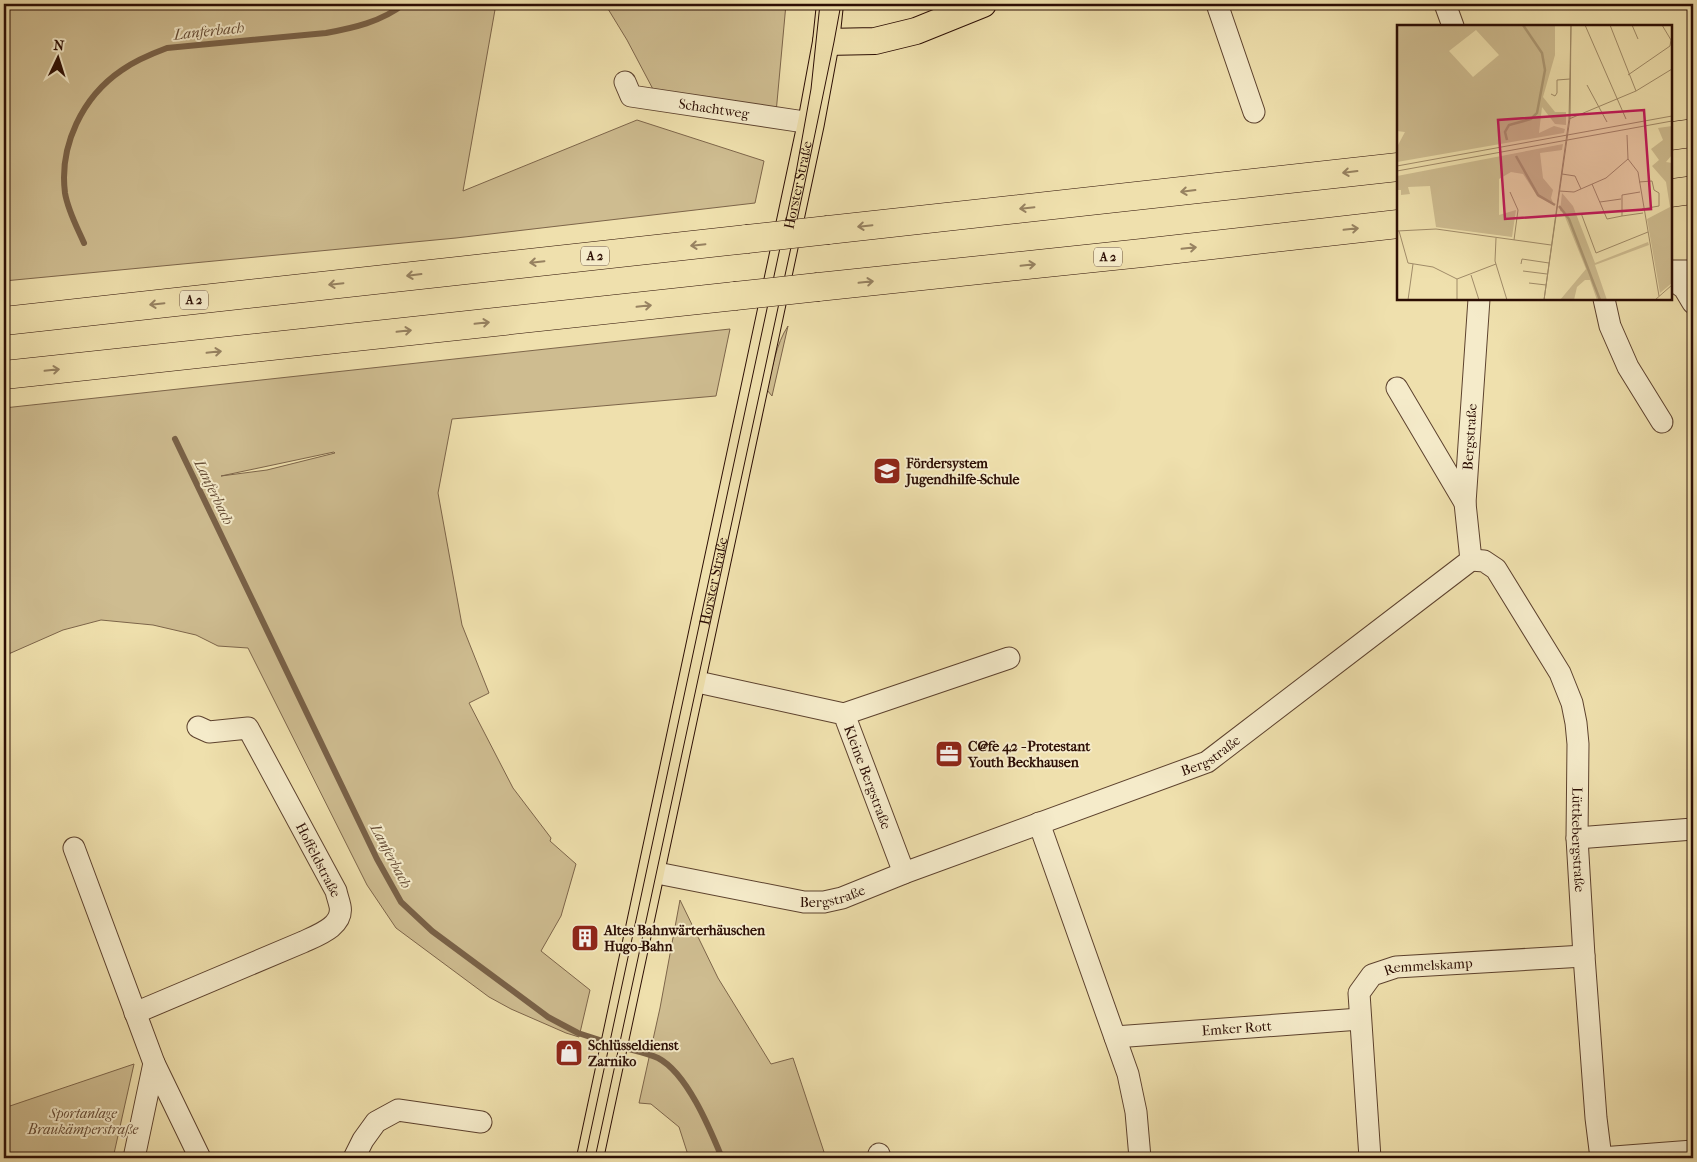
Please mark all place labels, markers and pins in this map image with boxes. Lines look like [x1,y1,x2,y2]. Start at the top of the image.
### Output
place label: Fördersystem Jugendhilfe-Schule [904,455,1020,488]
school or university icon: Fördersystem Jugendhilfe-Schule [872,456,902,486]
place label: C@fe 42 - Protestant Youth Beckhausen [967,738,1091,771]
office icon: C@fe 42 - Protestant Youth Beckhausen [934,739,964,769]
place label: Altes Bahnwärterhäuschen Hugo-Bahn [603,922,766,955]
building icon: Altes Bahnwärterhäuschen Hugo-Bahn [570,923,600,953]
place label: Schlüsseldienst Zarniko [588,1037,680,1070]
shop icon: Schlüsseldienst Zarniko [554,1038,584,1068]

